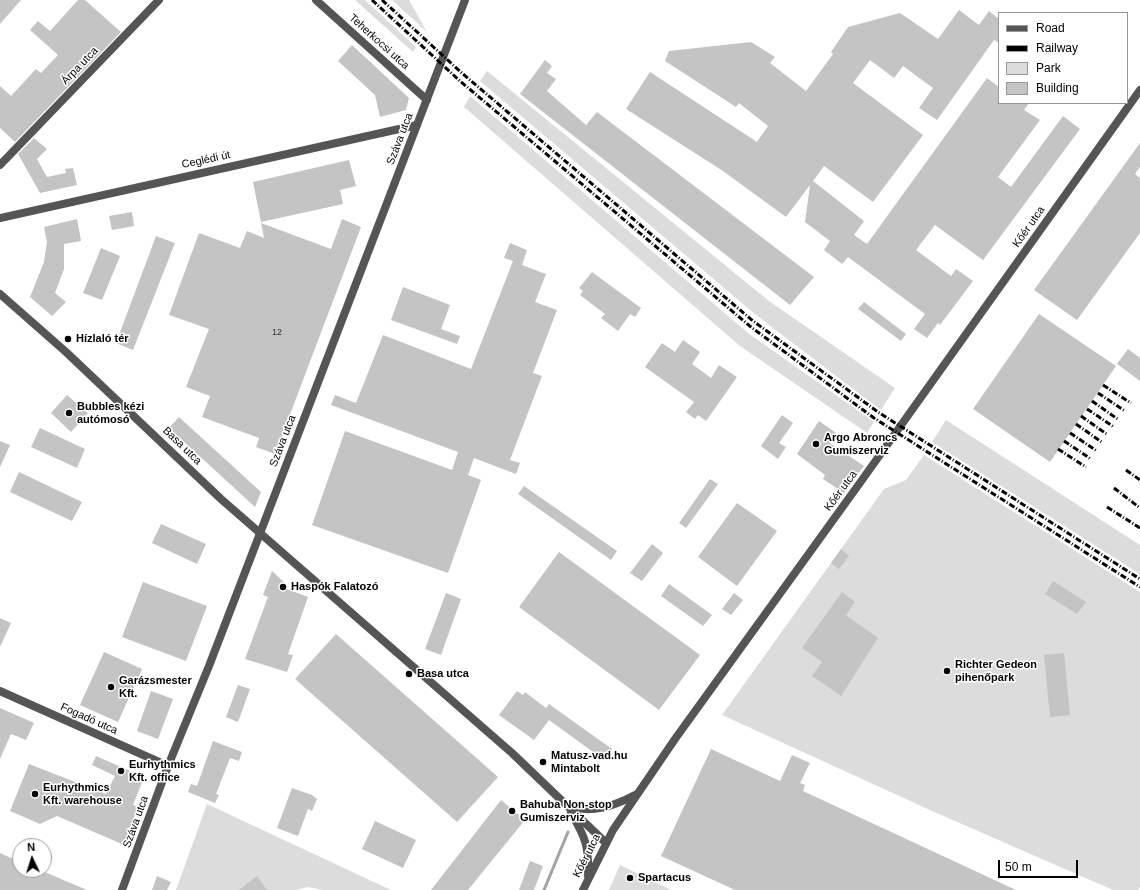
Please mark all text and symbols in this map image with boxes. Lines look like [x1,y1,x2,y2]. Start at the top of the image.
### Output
street label: Teherkocsi utca [346,12,412,72]
legend [998,12,1128,104]
text: Road [1036,21,1065,35]
text: Railway [1036,41,1078,55]
street label: Árpa utca [59,44,101,88]
text: Park [1036,61,1061,75]
text: Building [1036,81,1079,95]
street label: Száva utca [384,111,416,167]
street label: Ceglédi út [180,148,232,172]
street label: Kőér utca [1010,204,1048,250]
house number: 12 [272,328,282,338]
place label: Hízlaló tér [76,332,129,346]
marker: Hízlaló tér [63,334,73,344]
place label: Bubbles kézi autómosó [77,400,144,426]
marker: Bubbles kézi autómosó [64,408,74,418]
street label: Száva utca [267,413,299,469]
street label: Basa utca [160,424,204,468]
place label: Argo Abroncs Gumiszerviz [824,431,897,457]
marker: Argo Abroncs Gumiszerviz [811,439,821,449]
street label: Kőér utca [822,468,860,514]
place label: Haspók Falatozó [291,580,378,594]
marker: Haspók Falatozó [278,582,288,592]
place label: Richter Gedeon pihenőpark [955,658,1037,684]
marker: Richter Gedeon pihenőpark [942,666,952,676]
place label: Basa utca [417,667,469,681]
marker: Basa utca [404,669,414,679]
place label: Garázsmester Kft. [119,674,192,700]
marker: Garázsmester Kft. [106,682,116,692]
street label: Fogadó utca [58,701,120,737]
place label: Matusz-vad.hu Mintabolt [551,749,627,775]
marker: Matusz-vad.hu Mintabolt [538,757,548,767]
place label: Eurhythmics Kft. office [129,758,196,784]
marker: Eurhythmics Kft. office [116,766,126,776]
place label: Eurhythmics Kft. warehouse [43,781,122,807]
marker: Eurhythmics Kft. warehouse [30,789,40,799]
street label: Száva utca [120,794,152,850]
place label: Bahuba Non-stop Gumiszerviz [520,798,612,824]
marker: Bahuba Non-stop Gumiszerviz [507,806,517,816]
street label: Kőér utca [570,832,604,880]
north arrow [12,838,52,878]
text: N [27,841,36,853]
scale bar [1000,852,1080,878]
text: 50 m [1005,860,1032,874]
place label: Spartacus [638,871,691,885]
marker: Spartacus [625,873,635,883]

